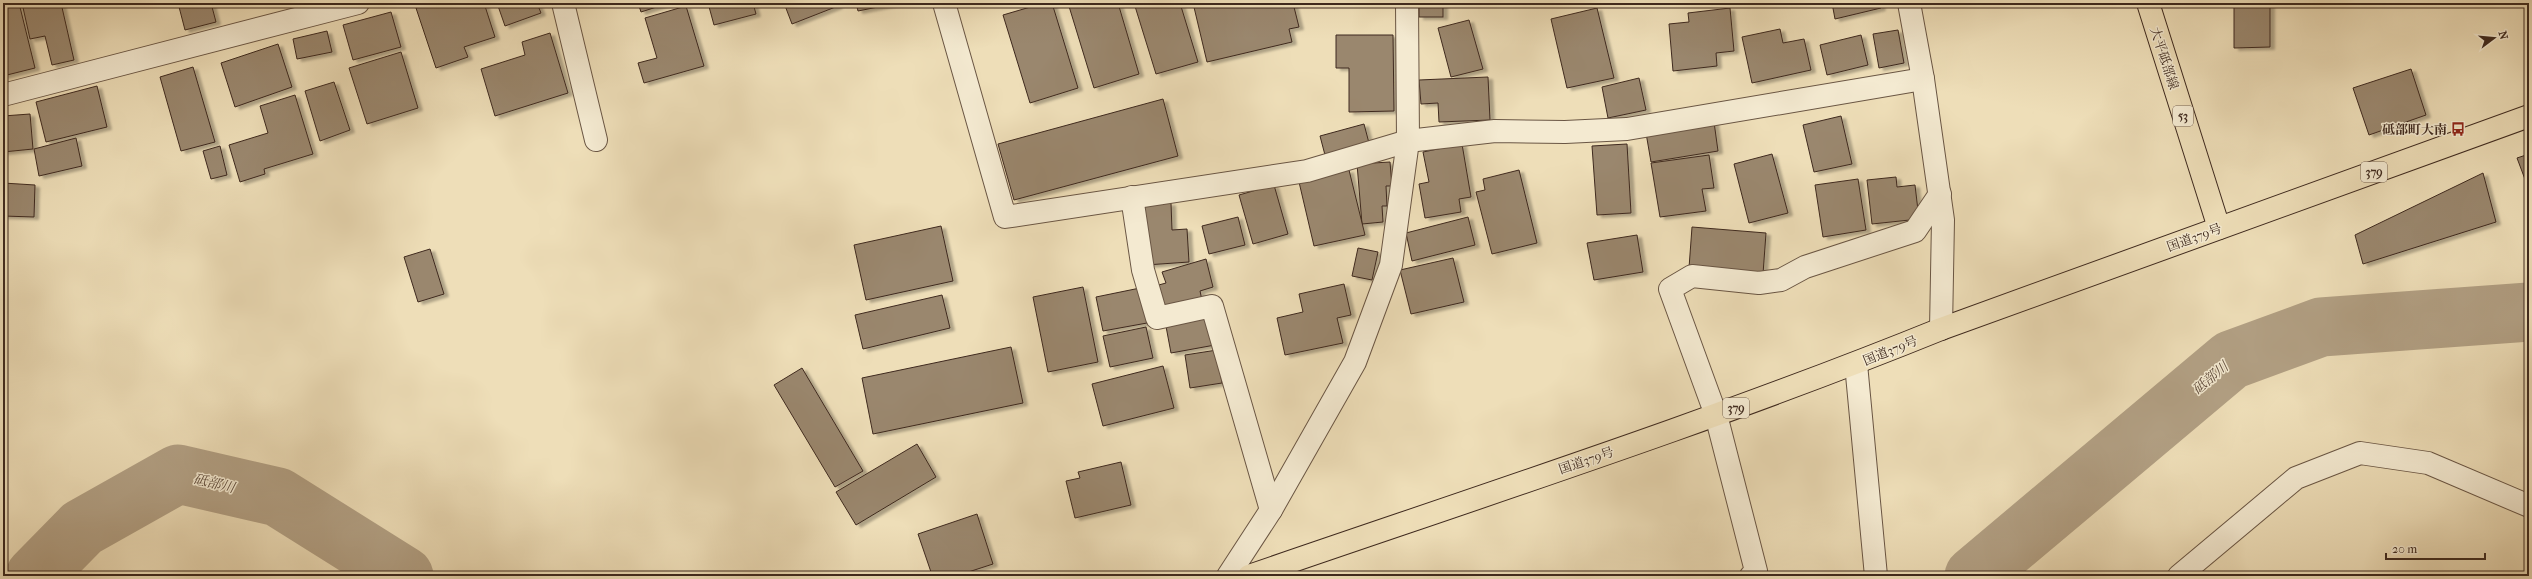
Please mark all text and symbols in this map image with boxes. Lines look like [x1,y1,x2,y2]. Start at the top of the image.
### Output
north arrow [2474,18,2514,58]
street label: 大平砥部線 [2147,25,2182,91]
text: N [2496,30,2511,42]
road number: 53 [2173,106,2193,126]
bus stop icon: 砥部町大南 [2450,121,2466,137]
place label: 砥部町大南 [2382,122,2447,137]
road number: 379 [2361,162,2387,182]
street label: 国道379号 [2165,221,2224,254]
street label: 国道379号 [1861,333,1920,368]
water label: 砥部川 [2189,357,2233,398]
road number: 379 [1723,398,1749,418]
street label: 国道379号 [1557,444,1616,477]
water label: 砥部川 [192,470,238,497]
scale bar [2386,535,2485,561]
text: 20 m [2392,542,2417,556]

